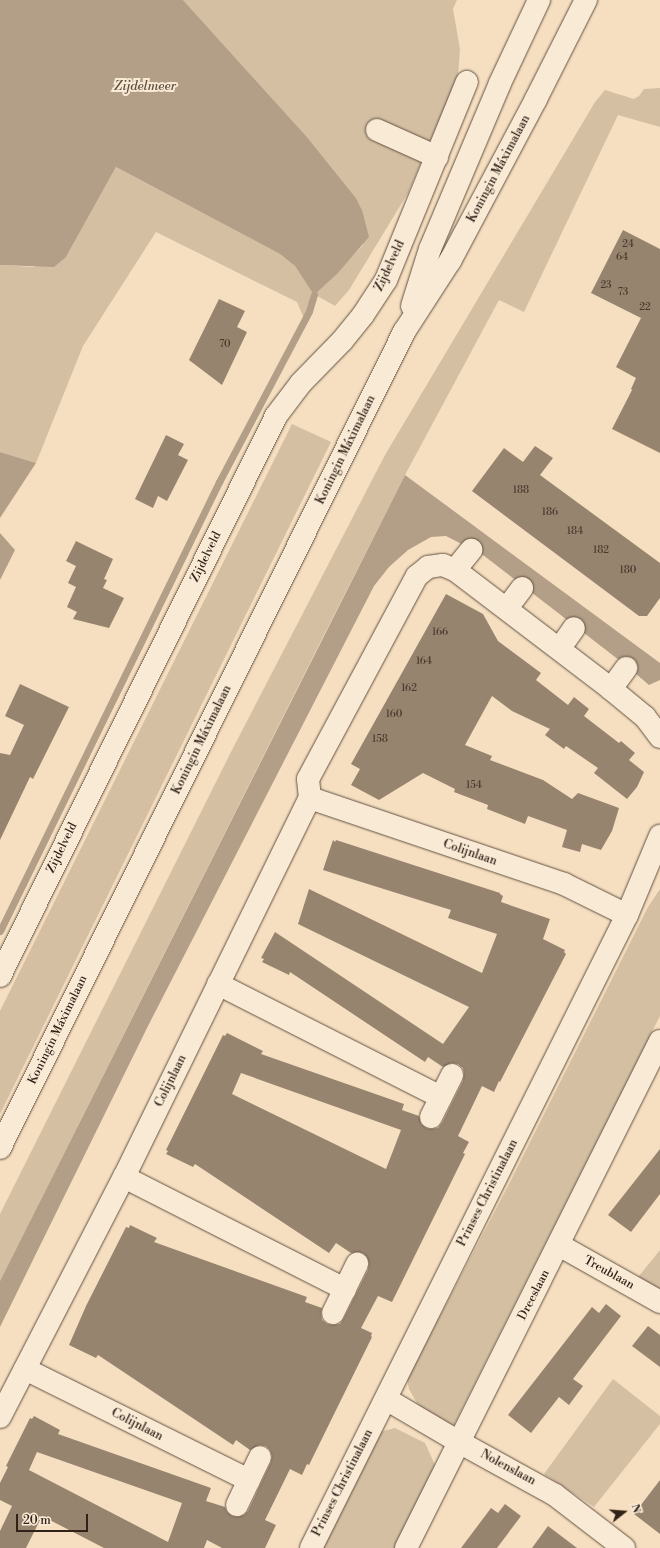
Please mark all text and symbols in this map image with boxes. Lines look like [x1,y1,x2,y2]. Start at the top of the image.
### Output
water label: Zijdelmeer [114,78,176,94]
street label: Koningin Máximalaan [465,113,533,225]
street label: Zijdelveld [372,238,408,294]
house number: 24 [622,239,634,251]
house number: 64 [616,252,628,264]
house number: 23 [600,280,612,292]
house number: 73 [618,287,628,299]
house number: 22 [639,302,651,314]
house number: 70 [219,339,231,351]
street label: Koningin Máximalaan [313,393,379,507]
house number: 188 [513,485,529,497]
house number: 186 [542,507,558,519]
house number: 184 [567,526,583,538]
street label: Zijdelveld [188,529,224,585]
house number: 182 [593,545,609,557]
house number: 180 [620,565,636,577]
house number: 166 [432,627,448,639]
house number: 164 [416,656,432,668]
street label: Koningin Máximalaan [169,683,235,797]
house number: 162 [401,683,417,695]
house number: 160 [386,709,402,721]
house number: 158 [372,734,388,746]
house number: 154 [466,780,482,792]
street label: Zijdelveld [44,820,80,876]
street label: Colijnlaan [441,837,499,869]
street label: Koningin Máximalaan [25,973,91,1087]
street label: Colijnlaan [152,1053,190,1109]
street label: Prinses Christinalaan [455,1137,521,1249]
street label: Treublaan [581,1253,637,1293]
street label: Dreeslaan [515,1267,553,1323]
street label: Colijnlaan [109,1406,165,1444]
street label: Prinses Christinalaan [310,1427,376,1539]
street label: Nolenslaan [478,1447,538,1489]
north arrow [604,1492,644,1532]
text: N [628,1502,643,1515]
scale bar [18,1506,90,1532]
text: 20 m [23,1513,51,1528]

